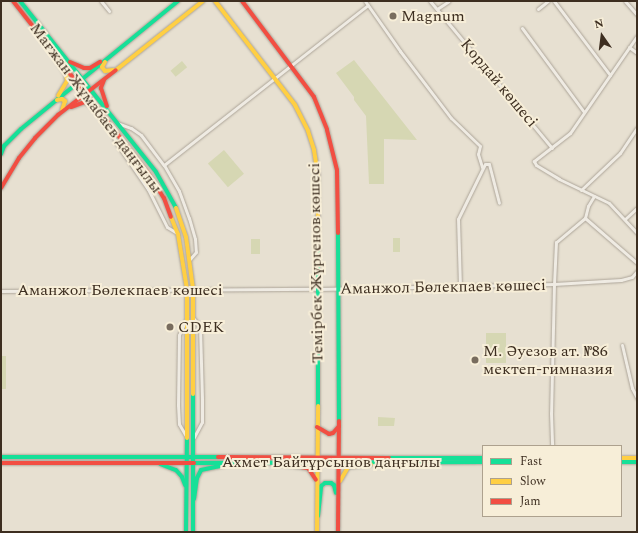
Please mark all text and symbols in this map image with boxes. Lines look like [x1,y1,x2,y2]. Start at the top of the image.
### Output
place label: Magnum [401,6,465,26]
marker: Magnum [388,11,398,21]
text: N [593,15,605,33]
north arrow [582,16,622,56]
street label: Мағжан Жұмабаев даңғылы [26,19,166,197]
street label: Қордай көшесі [456,35,542,131]
street label: Темірбек Жүргенов көшесі [305,163,327,363]
street label: Аманжол Бөлекпаев көшесі [340,276,546,298]
street label: Аманжол Бөлекпаев көшесі [17,280,223,300]
place label: CDEK [178,317,224,337]
marker: CDEK [165,322,175,332]
place label: М. Әуезов ат. №86 мектеп-гимназия [483,341,613,379]
marker: М. Әуезов ат. №86 мектеп-гимназия [470,355,480,365]
legend [482,445,622,517]
street label: Ахмет Байтұрсынов даңғылы [222,452,440,472]
text: Fast [520,452,542,471]
text: Slow [520,472,545,491]
text: Jam [520,492,541,511]

